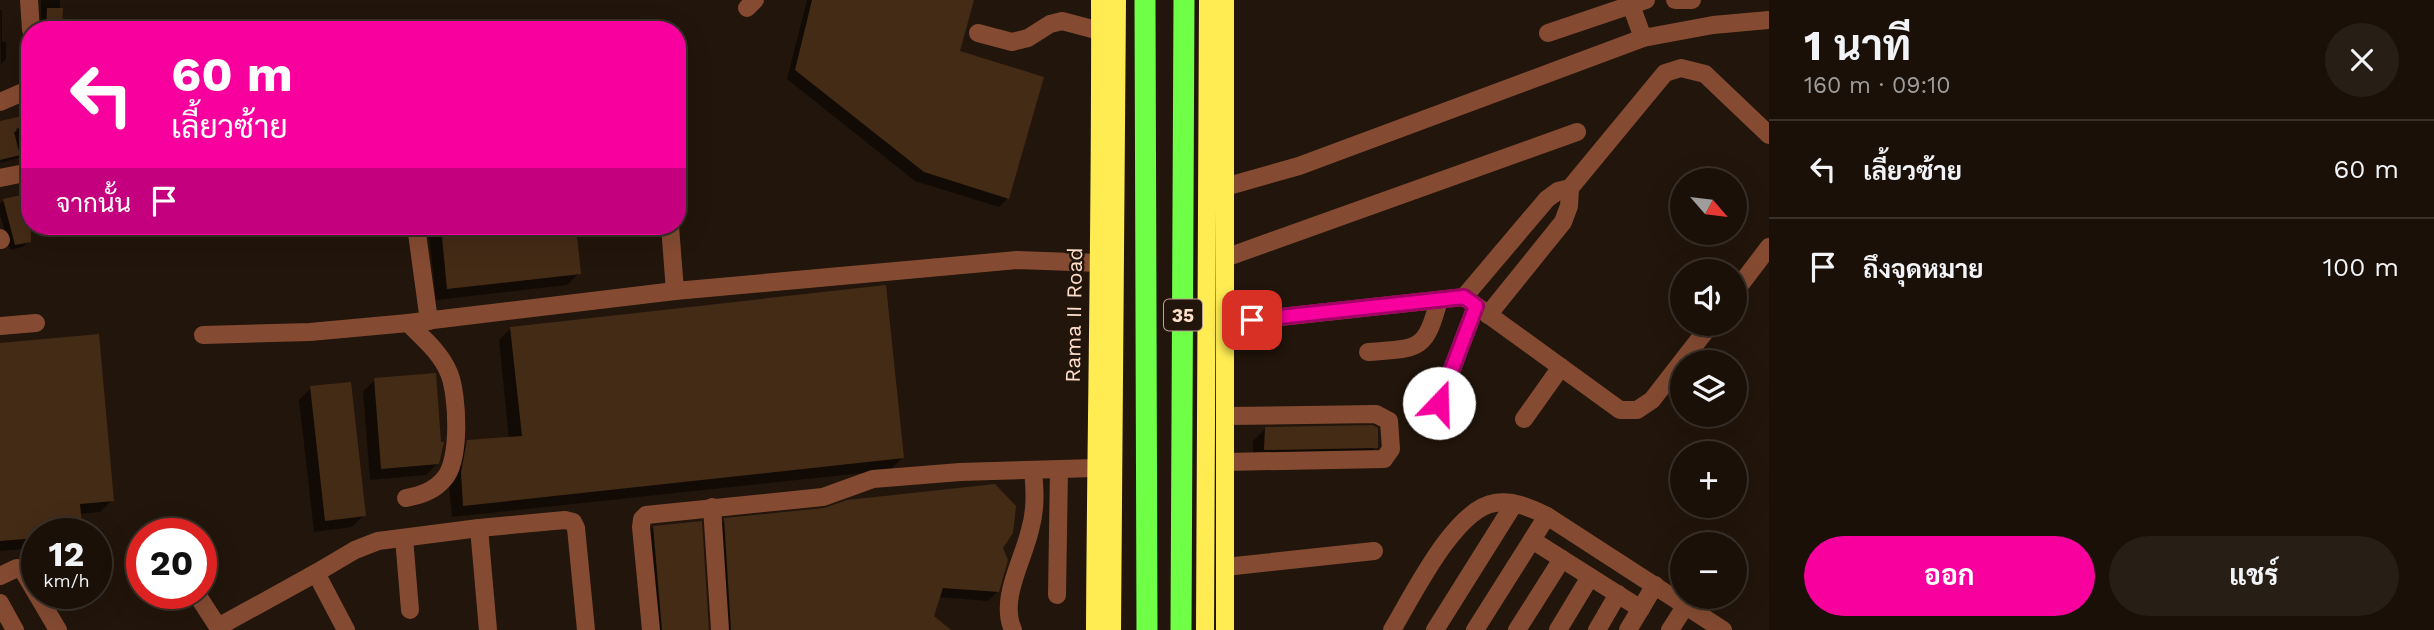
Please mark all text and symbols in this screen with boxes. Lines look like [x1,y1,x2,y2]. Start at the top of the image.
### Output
text: 1 นาที [1804,21,1911,70]
button: close [2325,23,2399,97]
text: 60 m [171,45,293,103]
icon: left [56,49,147,140]
text: 160 m · 09:10 [1804,72,1951,99]
text: เลี้ยวซ้าย [171,108,288,146]
icon: left [1804,150,1842,188]
text: 60 m [2333,154,2399,184]
text: เลี้ยวซ้าย [1863,156,1962,186]
north arrow [1670,168,1746,245]
map controls [1670,168,1747,609]
icon: arrive [145,182,183,220]
text: จากนั้น [56,188,131,218]
street label: Rama II Road [1060,247,1087,383]
icon: arrive [1804,248,1842,286]
text: 100 m [2323,252,2399,282]
text: ถึงจุดหมาย [1863,254,1984,284]
button: sound [1670,259,1747,336]
pin [1222,290,1282,350]
road number: 35 [1164,300,1202,330]
icon: arrive [1233,301,1271,339]
button: layers [1670,350,1747,427]
position arrow [1402,366,1476,440]
button: + [1670,441,1747,518]
speed limit sign: 20 [126,518,217,609]
button: − [1670,532,1747,609]
text: 12 [49,533,84,575]
button: ออก [1804,536,2095,616]
button: แชร์ [2109,536,2399,616]
text: km/h [43,570,90,591]

